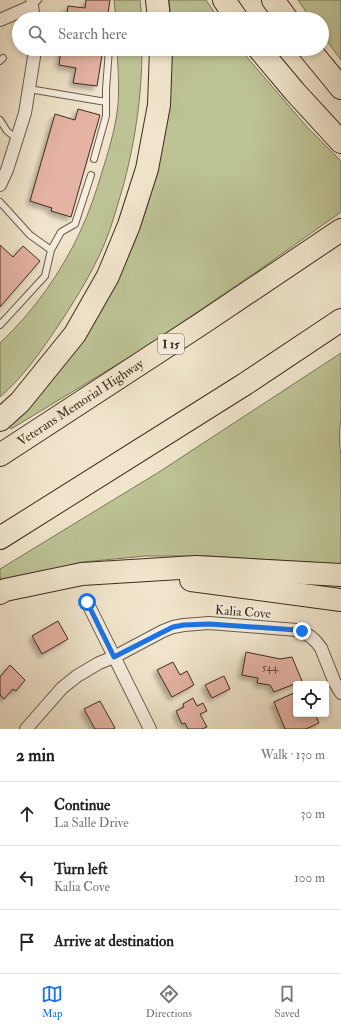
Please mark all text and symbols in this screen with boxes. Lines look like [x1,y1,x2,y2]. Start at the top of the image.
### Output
search box [12,12,329,56]
icon: search [26,23,48,45]
text: Search here [58,25,127,44]
road number: I 15 [158,334,184,354]
street label: Veterans Memorial Highway [14,355,147,450]
route start [78,593,96,611]
street label: Kalia Cove [215,602,272,622]
route end [293,622,311,640]
house number: 544 [262,661,279,674]
map controls [293,681,329,717]
button: locate [293,681,329,717]
text: 2 min [16,745,55,766]
text: Walk · 130 m [261,747,325,763]
text: Continue [54,796,110,815]
icon: ahead [16,803,38,825]
text: 30 m [301,806,325,822]
text: La Salle Drive [54,815,129,831]
text: Turn left [54,860,108,879]
icon: left [16,867,38,889]
text: 100 m [294,870,325,886]
text: Kalia Cove [54,879,110,895]
icon: arrive [16,931,38,953]
text: Arrive at destination [54,932,174,951]
tab: Map [41,983,63,1020]
tab: Directions [146,983,192,1020]
tab: Saved [275,983,300,1020]

